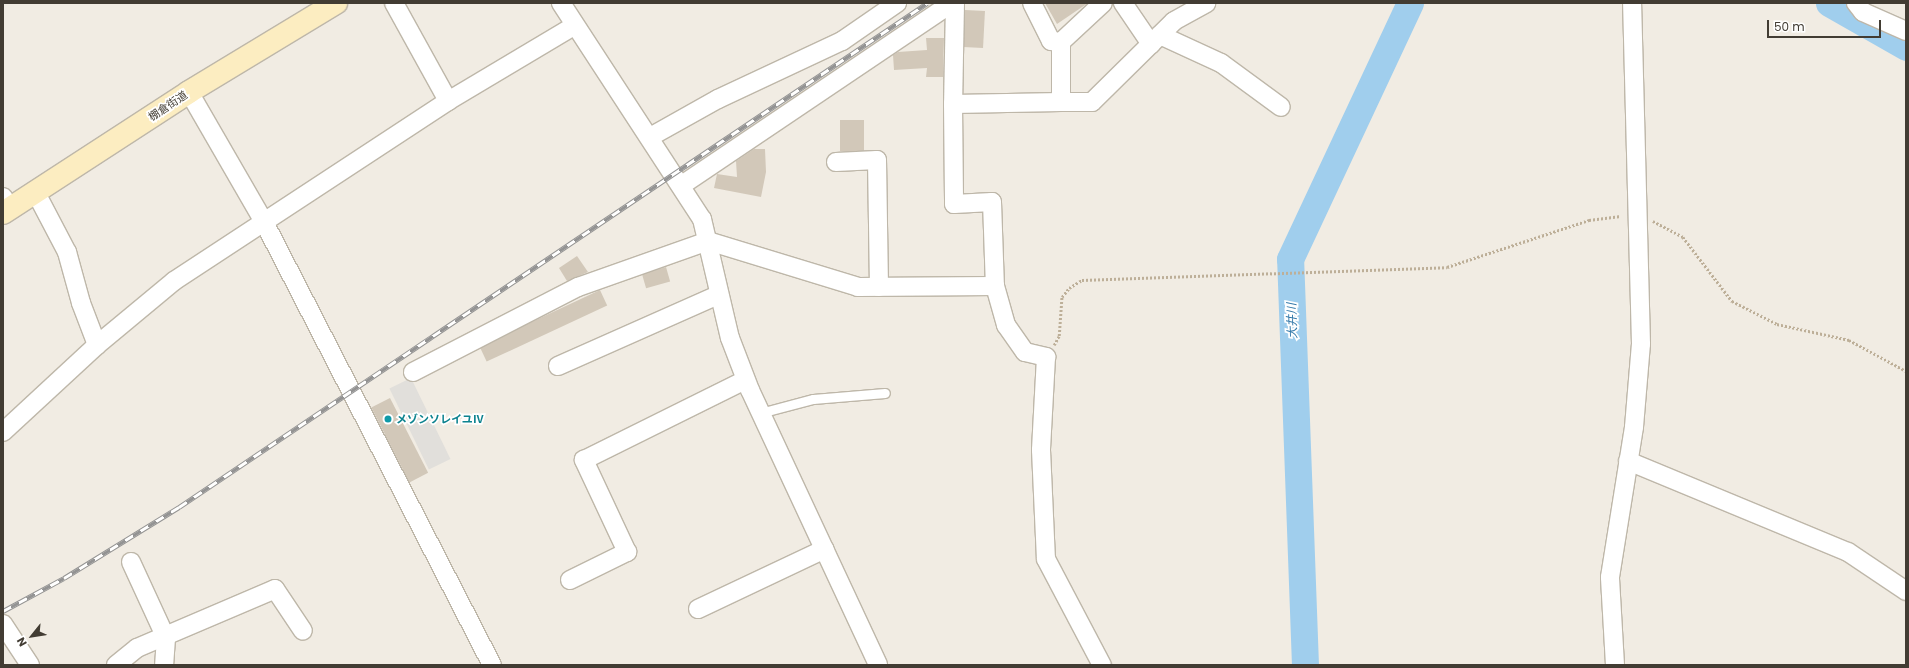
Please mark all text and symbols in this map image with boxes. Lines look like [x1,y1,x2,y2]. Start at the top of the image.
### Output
scale bar [1769,12,1883,38]
text: 50 m [1774,18,1805,35]
street label: 棚倉街道 [146,88,190,124]
water label: 大井川 [1284,303,1300,339]
place label: メゾンソレイユⅣ [396,412,484,426]
marker: メゾンソレイユⅣ [383,414,393,424]
north arrow [12,616,52,656]
text: N [13,634,31,650]

